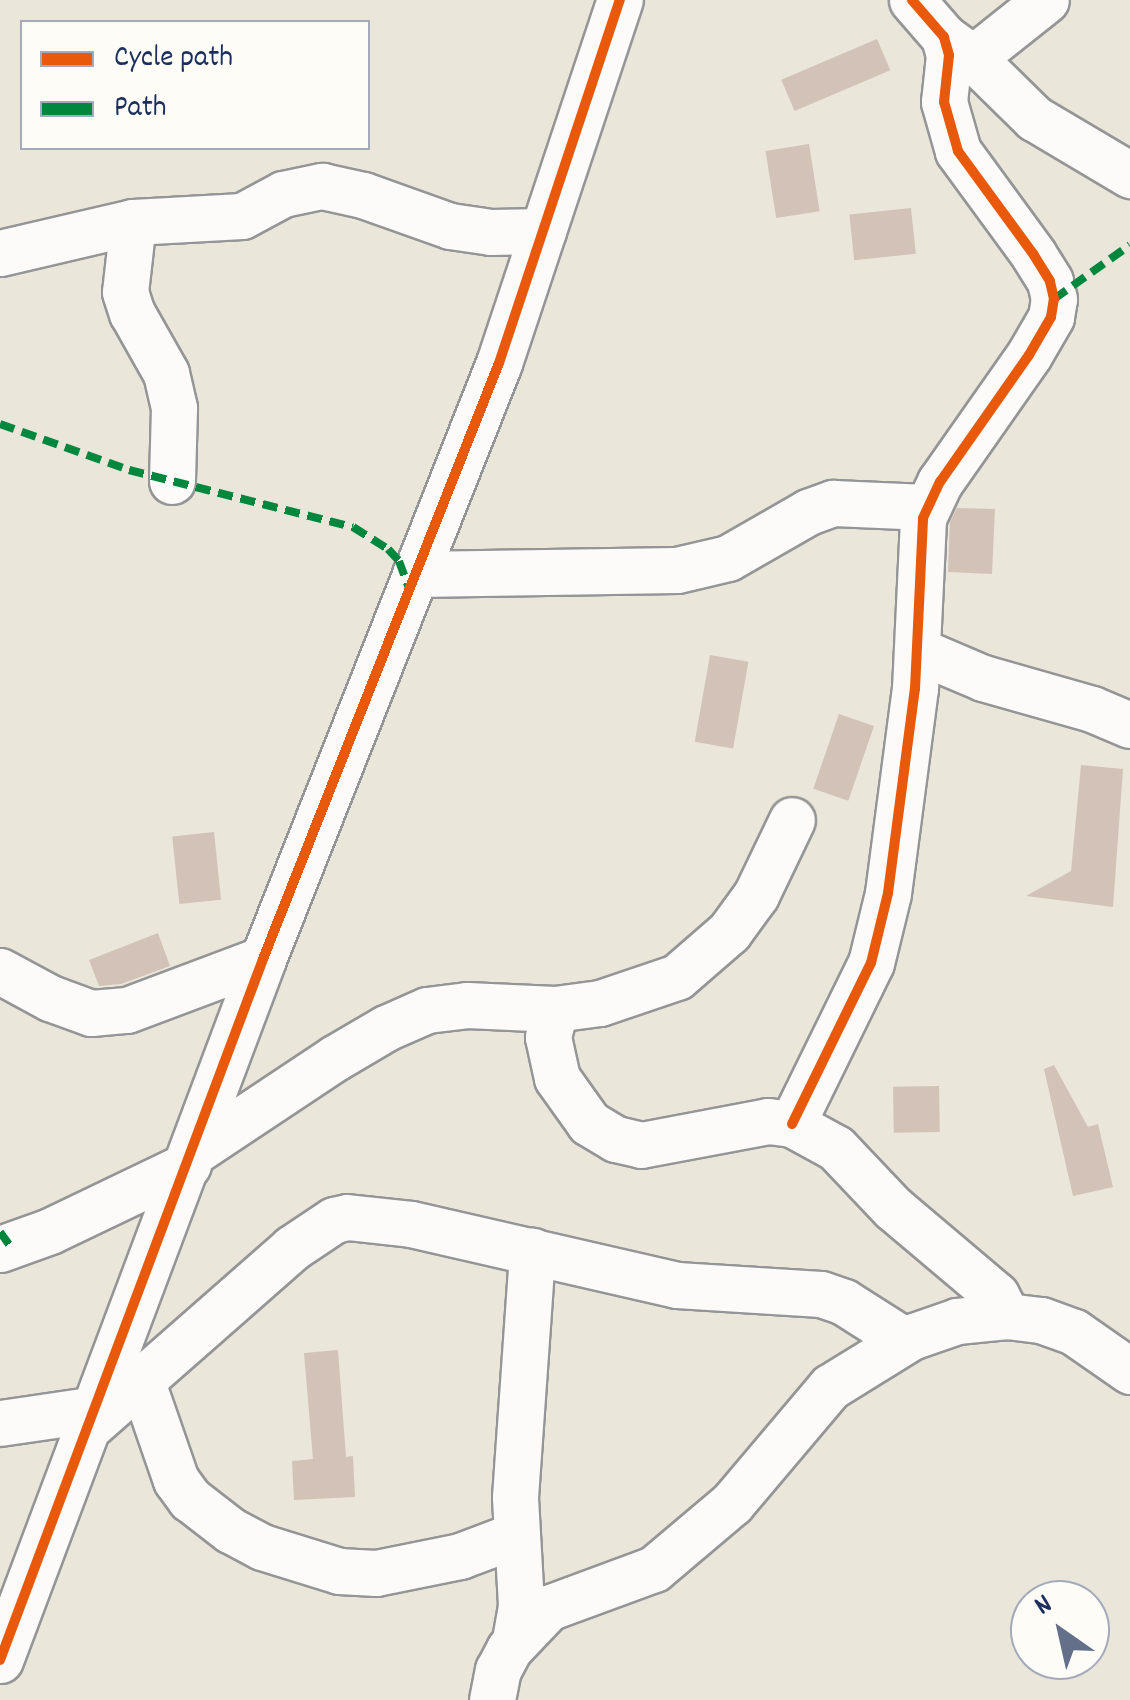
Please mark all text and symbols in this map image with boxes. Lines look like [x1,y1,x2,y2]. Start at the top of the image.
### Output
legend [20,20,370,150]
text: Cycle path [114,38,233,81]
text: Path [114,88,167,131]
north arrow [1010,1580,1110,1680]
text: N [1027,1586,1061,1627]

